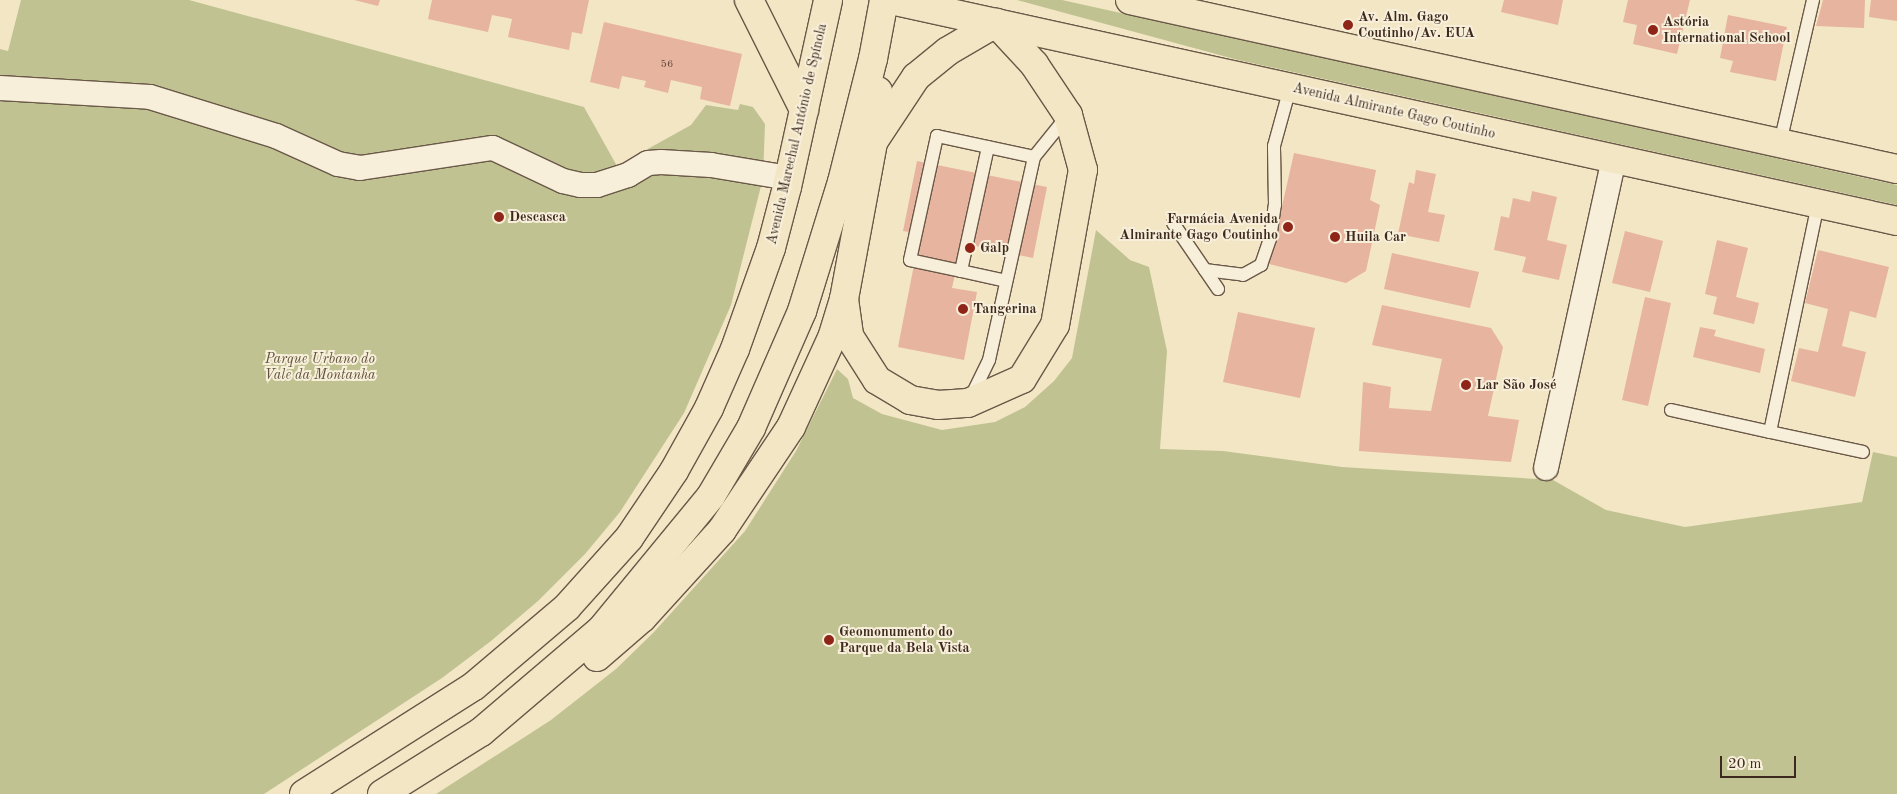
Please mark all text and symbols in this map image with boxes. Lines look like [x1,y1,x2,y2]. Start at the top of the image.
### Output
place label: Av. Alm. Gago Coutinho/Av. EUA [1358,9,1475,41]
place label: Astória International School [1663,14,1791,46]
marker: Av. Alm. Gago Coutinho/Av. EUA [1342,19,1354,31]
street label: Avenida Marechal António de Spínola [763,22,831,246]
marker: Astória International School [1647,24,1659,36]
house number: 56 [661,58,673,72]
street label: Avenida Almirante Gago Coutinho [1291,79,1497,143]
place label: Descasca [509,209,566,225]
marker: Descasca [493,211,505,223]
place label: Farmácia Avenida Almirante Gago Coutinho [1119,211,1278,243]
marker: Farmácia Avenida Almirante Gago Coutinho [1282,221,1294,233]
place label: Huila Car [1345,229,1406,245]
marker: Huila Car [1329,231,1341,243]
place label: Galp [980,240,1009,256]
marker: Galp [964,242,976,254]
place label: Tangerina [973,301,1037,317]
marker: Tangerina [957,303,969,315]
park label: Parque Urbano do Vale da Montanha [264,351,376,384]
place label: Lar São José [1476,377,1556,393]
marker: Lar São José [1460,379,1472,391]
place label: Geomonumento do Parque da Bela Vista [839,624,970,656]
marker: Geomonumento do Parque da Bela Vista [823,634,835,646]
scale bar [1722,746,1798,778]
text: 20 m [1728,757,1762,772]

